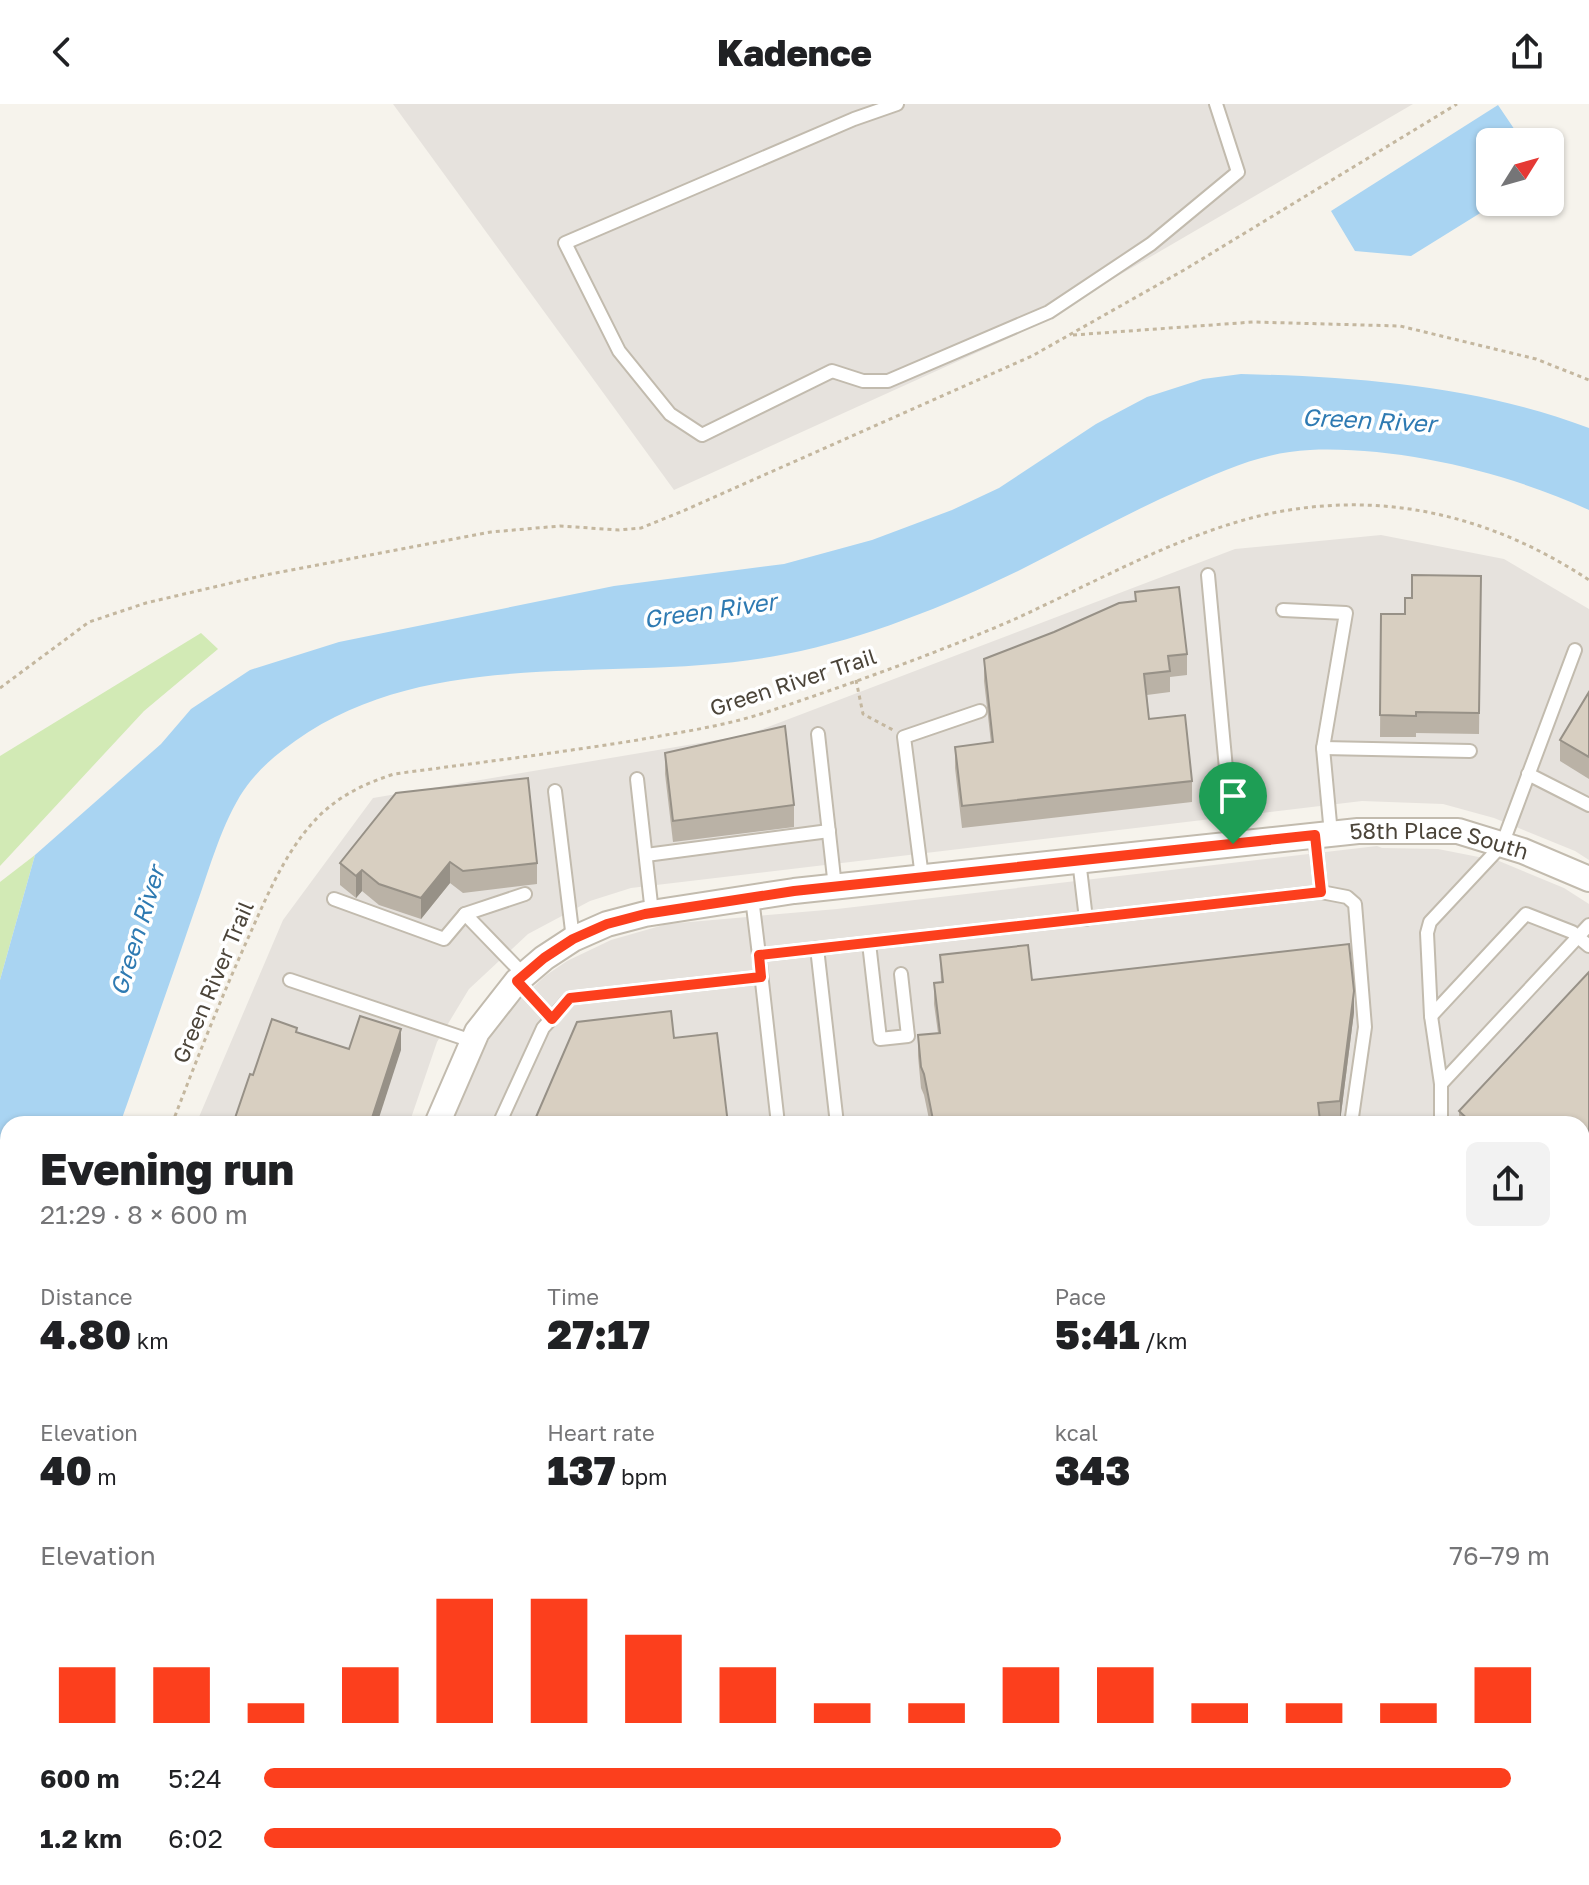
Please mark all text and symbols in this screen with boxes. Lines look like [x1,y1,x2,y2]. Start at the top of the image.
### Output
icon: back [40,30,84,74]
icon: share [1505,30,1549,74]
text: Kadence [717,31,872,74]
north arrow [1476,128,1564,216]
map controls [1476,128,1564,216]
water label: Green River [1302,402,1440,438]
water label: Green River [642,585,782,633]
street label: Green River Trail [706,642,879,721]
pin [1199,762,1267,844]
icon: arrive [1211,774,1255,818]
street label: 58th Place South [1348,817,1532,865]
water label: Green River [103,859,171,999]
street label: Green River Trail [166,897,259,1067]
text: Evening run [40,1142,294,1195]
button: share [1466,1142,1550,1226]
text: 21:29 · 8 × 600 m [40,1199,248,1230]
text: Distance [40,1283,132,1310]
text: Time [547,1283,599,1310]
text: Pace [1055,1283,1106,1310]
text: 4.80 [40,1310,131,1358]
text: 27:17 [547,1310,650,1358]
text: 5:41 [1055,1310,1140,1358]
text: km [131,1327,169,1354]
text: /km [1140,1327,1188,1354]
text: Elevation [40,1419,138,1446]
text: Heart rate [547,1419,655,1446]
text: kcal [1055,1419,1098,1446]
text: 40 [40,1446,92,1494]
text: 137 [547,1446,616,1494]
text: 343 [1055,1446,1130,1494]
text: m [92,1463,117,1490]
text: bpm [616,1463,668,1490]
text: Elevation [40,1540,156,1571]
text: 76–79 m [1449,1540,1550,1571]
text: 600 m [40,1763,120,1794]
text: 5:24 [168,1763,222,1794]
text: 1.2 km [40,1823,122,1854]
text: 6:02 [168,1823,223,1854]

